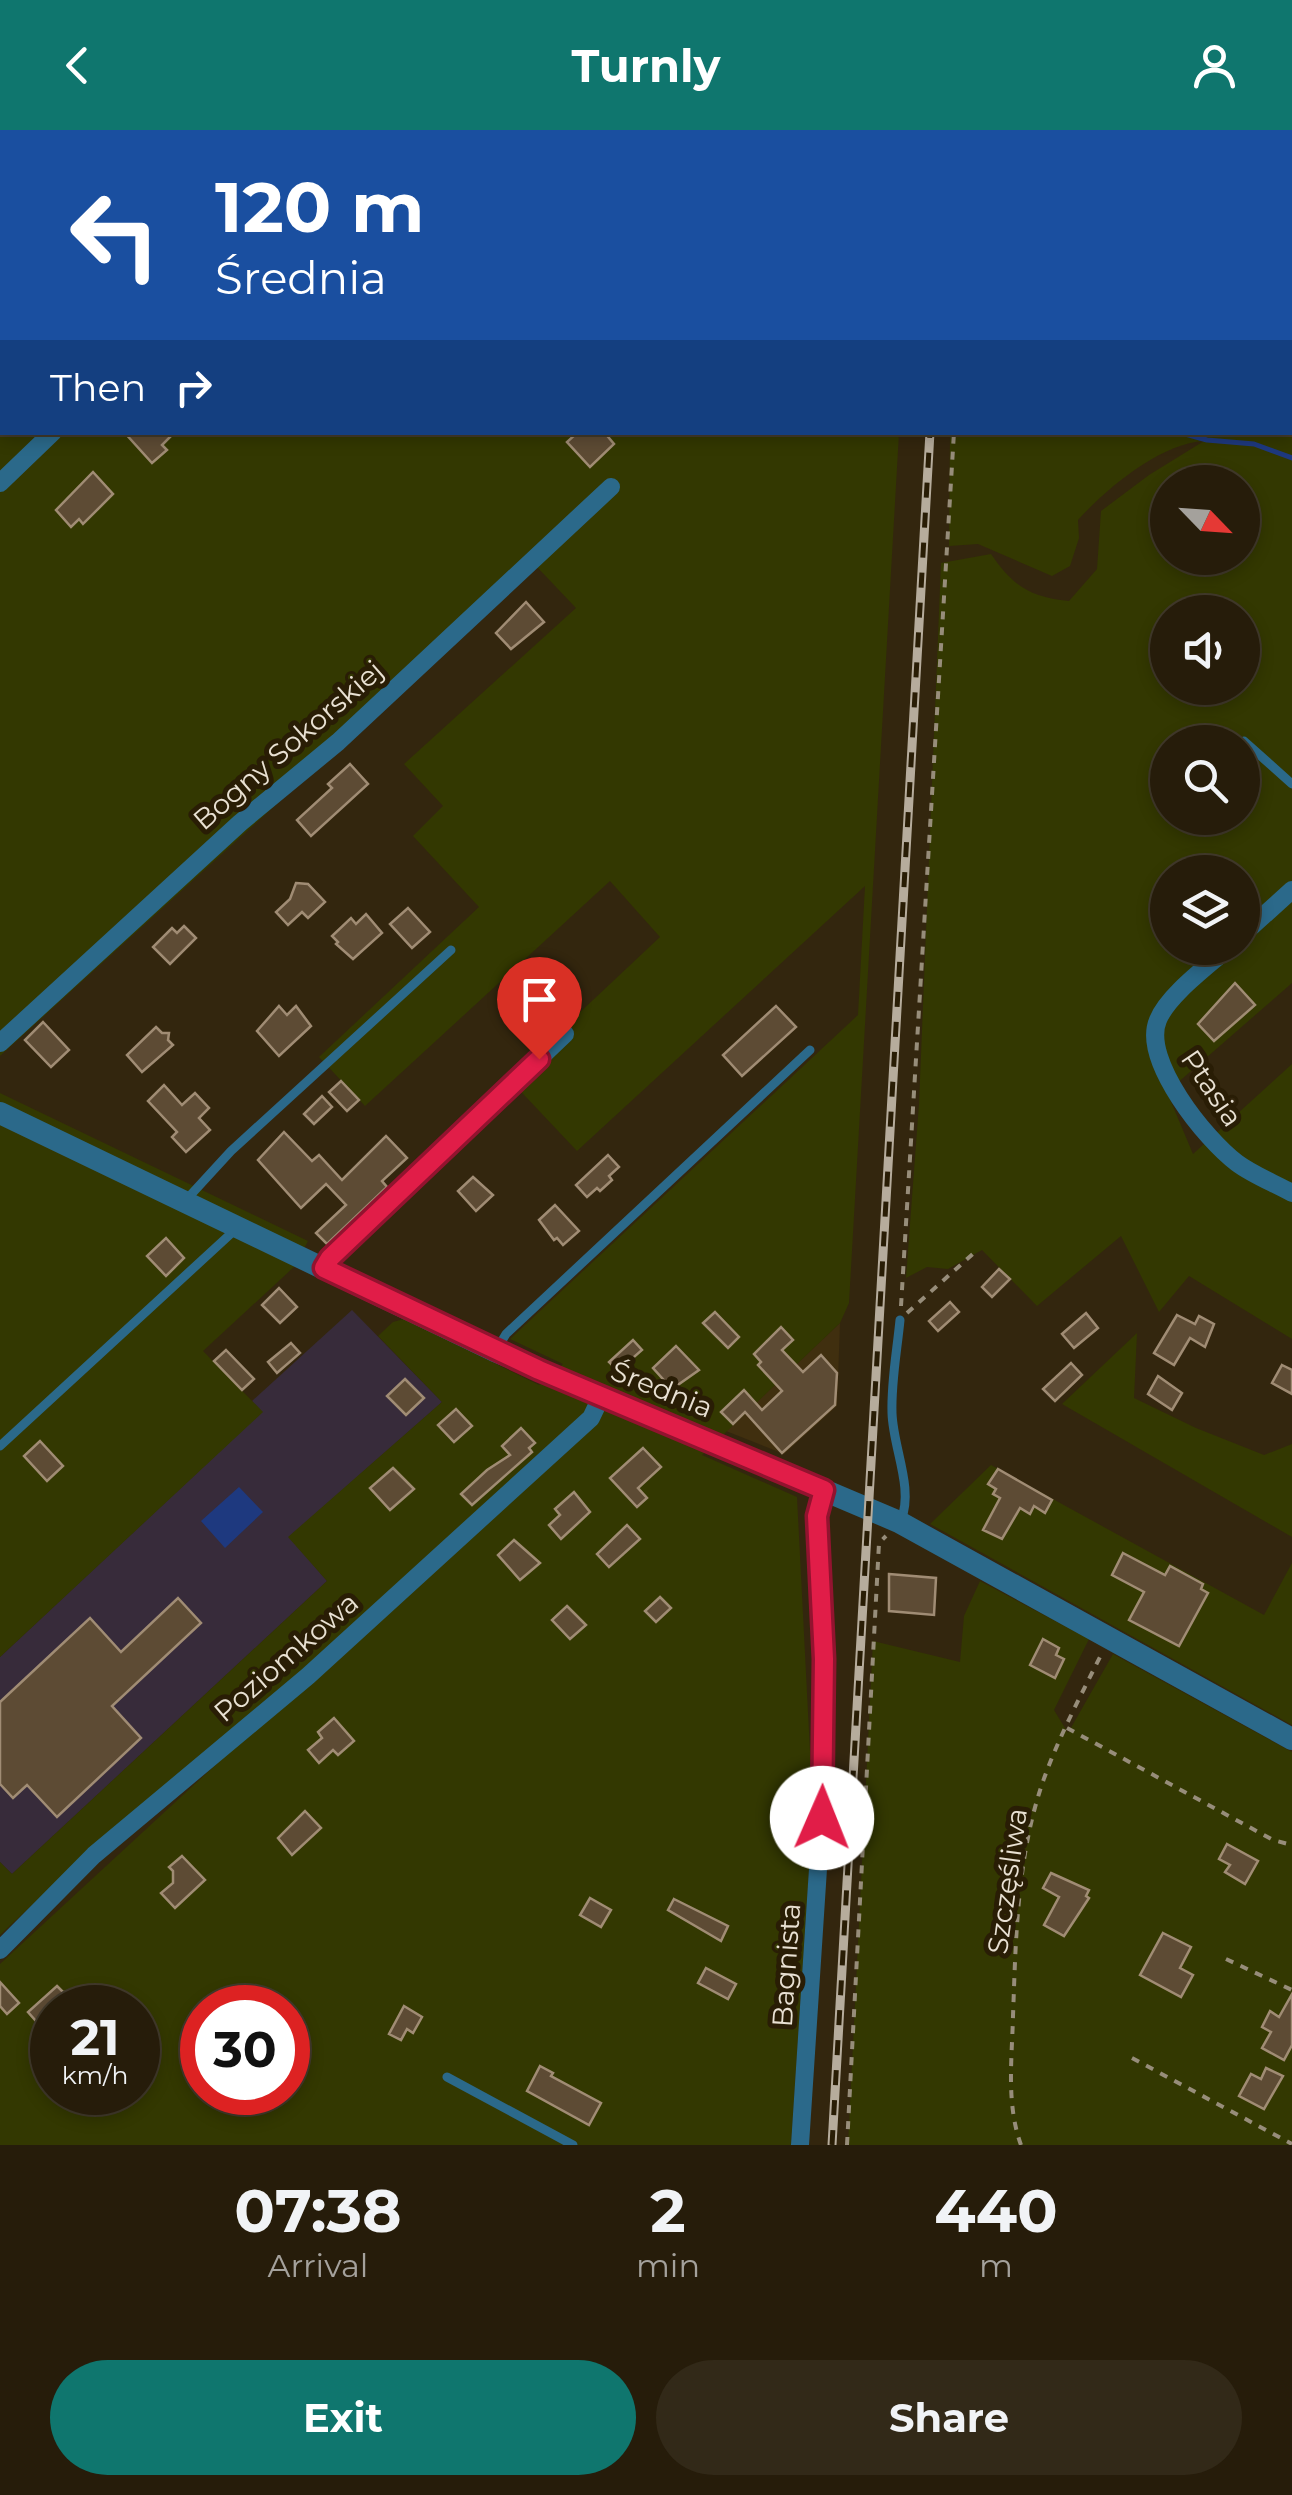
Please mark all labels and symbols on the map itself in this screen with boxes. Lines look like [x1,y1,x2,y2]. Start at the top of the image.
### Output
north arrow [1150,465,1260,575]
street label: Bogny Sokorskiej [186,653,390,837]
pin [497,957,582,1060]
street label: Ptasia [1174,1043,1250,1133]
street label: Średnia [606,1353,718,1425]
street label: Poziomkowa [207,1585,365,1729]
position arrow [770,1766,874,1870]
street label: Szczęśliwa [980,1806,1034,1956]
street label: Bagnista [765,1902,807,2028]
speed limit sign: 30 [180,1985,310,2115]

